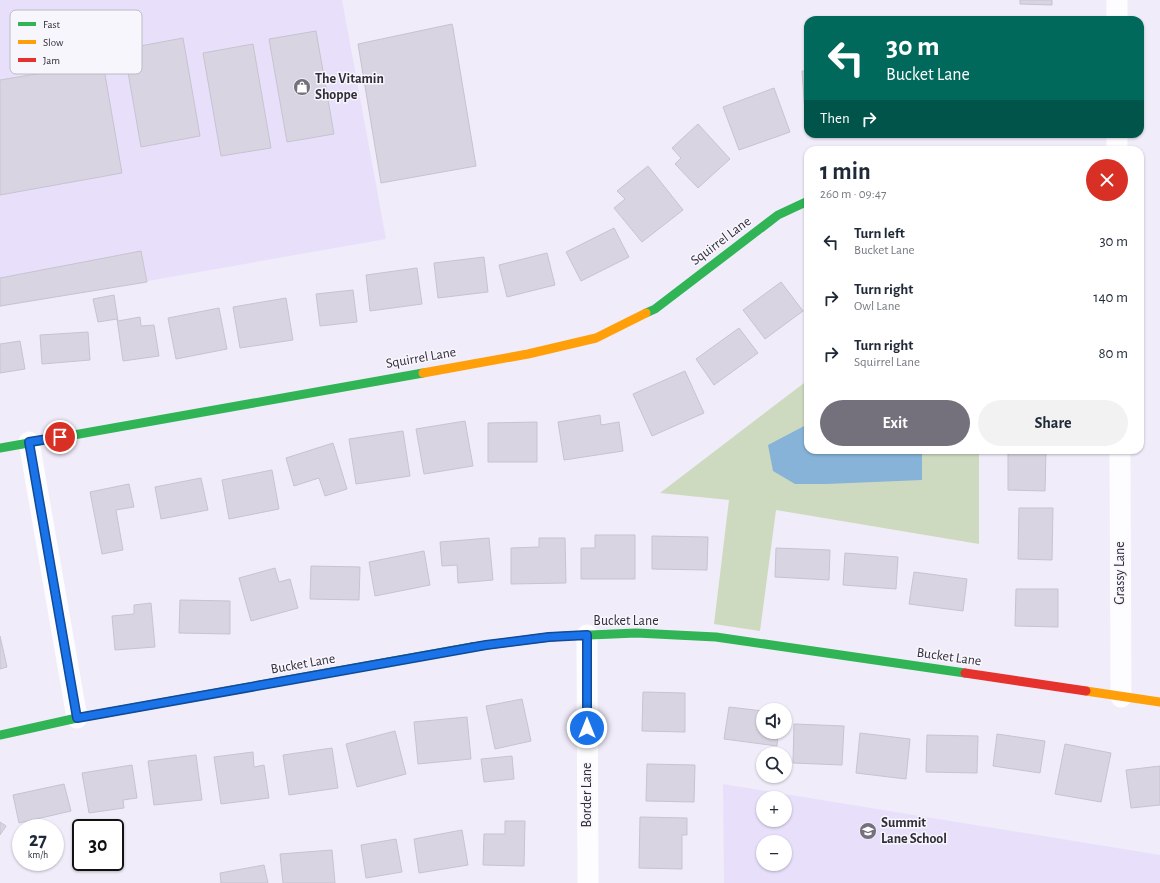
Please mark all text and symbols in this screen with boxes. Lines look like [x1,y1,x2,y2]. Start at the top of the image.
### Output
legend [10,10,142,74]
text: Fast [43,19,61,30]
icon: left [820,32,872,84]
text: 30 m [886,33,939,61]
text: Slow [43,37,64,48]
text: Jam [43,55,60,66]
text: Bucket Lane [886,66,970,84]
place label: The Vitamin Shoppe [315,72,384,102]
shop icon: The Vitamin Shoppe [292,77,312,97]
icon: right [858,108,880,130]
text: Then [820,111,850,126]
button: close [1086,159,1128,201]
text: 1 min [820,160,871,184]
text: 260 m · 09:47 [820,188,886,201]
street label: Squirrel Lane [688,214,754,268]
text: Turn left [854,226,905,241]
icon: left [820,231,842,253]
text: 30 m [1099,234,1128,249]
text: Bucket Lane [854,244,915,257]
text: Turn right [854,282,913,297]
icon: right [820,287,842,309]
text: 140 m [1093,290,1128,305]
text: Owl Lane [854,300,900,313]
text: Turn right [854,338,913,353]
icon: right [820,343,842,365]
street label: Squirrel Lane [385,345,457,371]
text: 80 m [1098,346,1128,361]
text: Squirrel Lane [854,356,920,369]
button: Exit [820,400,970,446]
button: Share [978,400,1128,446]
pin [43,420,77,454]
icon: arrive [49,426,71,448]
street label: Grassy Lane [1113,541,1127,605]
street label: Bucket Lane [593,614,659,628]
street label: Bucket Lane [916,646,982,668]
street label: Bucket Lane [270,651,336,677]
map controls [756,703,792,871]
button: sound [756,703,792,739]
position arrow [566,707,608,749]
button: search [756,747,792,783]
street label: Border Lane [580,763,594,828]
button: + [756,791,792,827]
place label: Summit Lane School [881,816,947,846]
speed limit sign: 30 [72,819,124,871]
school or university icon: Summit Lane School [858,821,878,841]
text: 27 [29,830,47,850]
button: − [756,835,792,871]
text: km/h [28,850,48,860]

